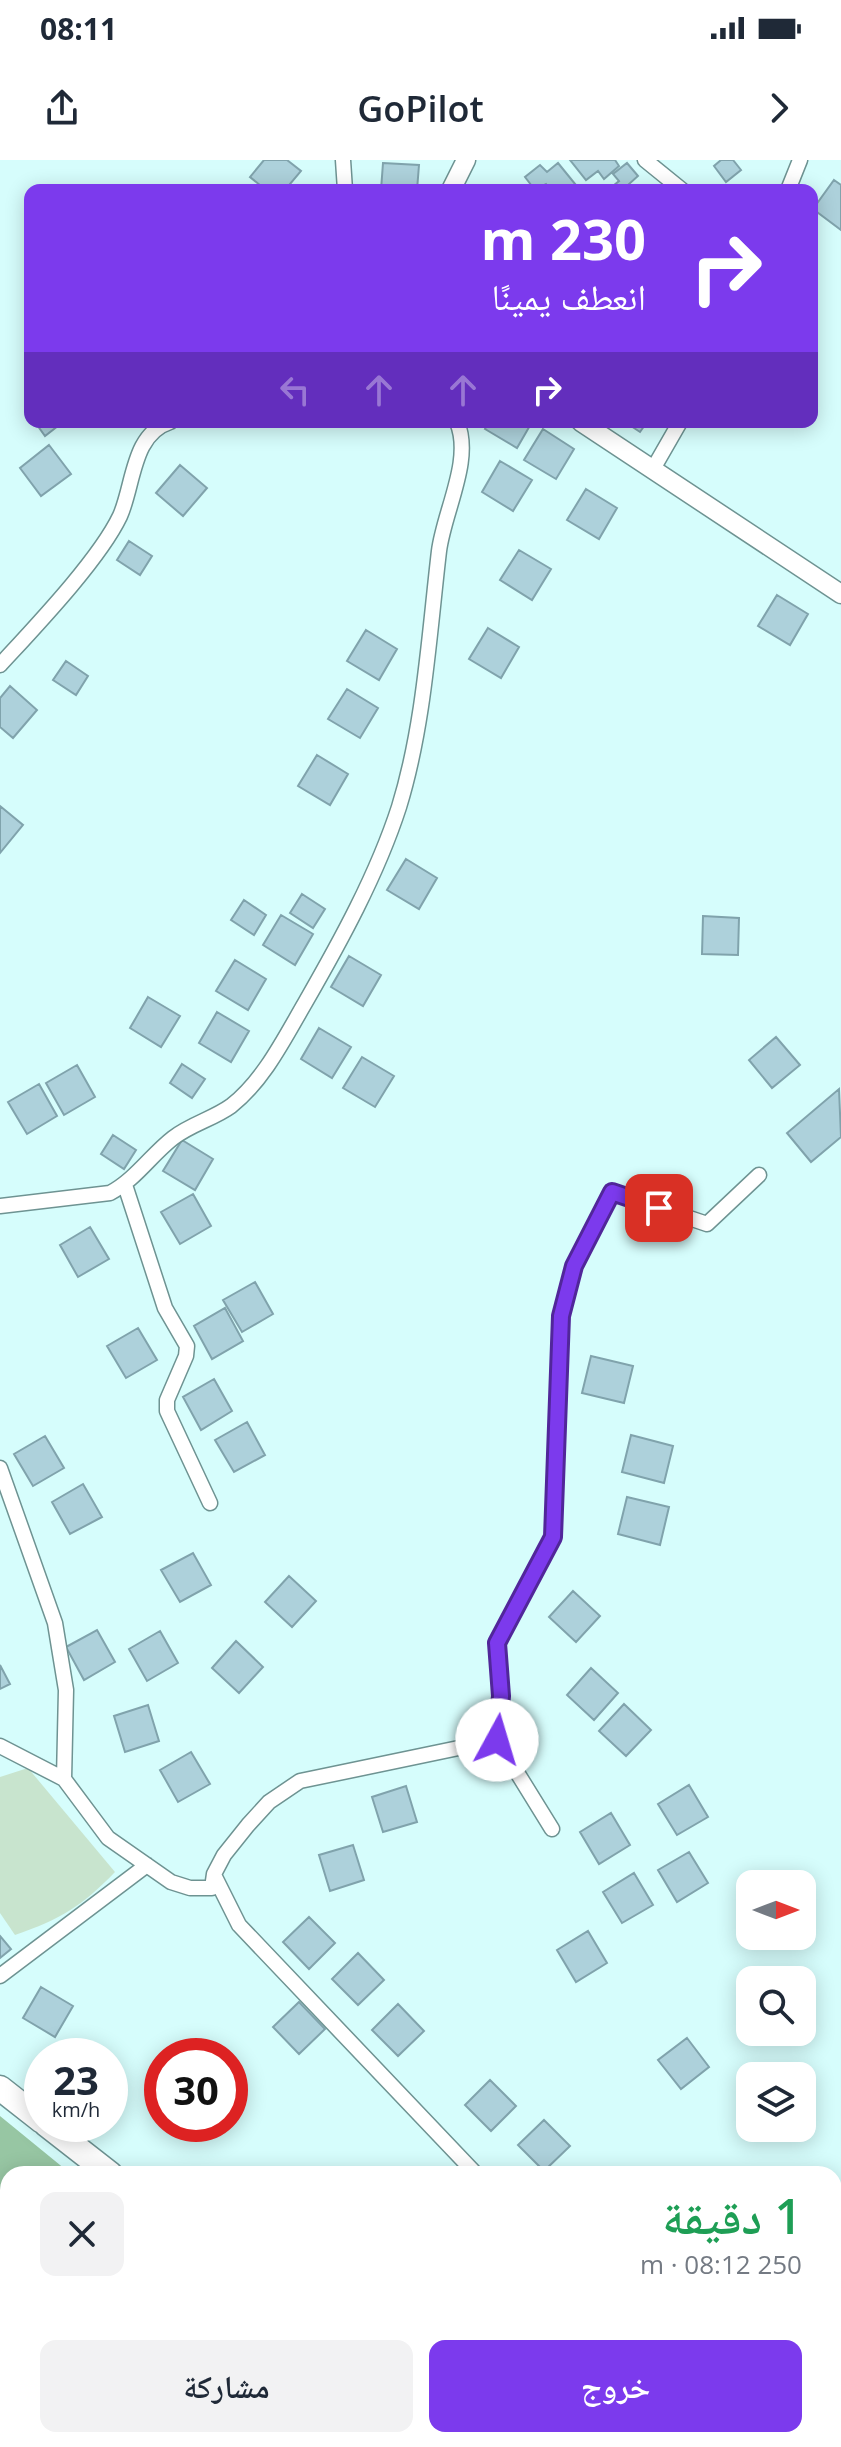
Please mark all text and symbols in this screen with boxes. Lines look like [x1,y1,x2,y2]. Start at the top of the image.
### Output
text: 08:11 [40,8,117,49]
text: GoPilot [357,84,484,133]
icon: share [40,86,84,130]
icon: forward [757,86,801,130]
text: 230 m [480,200,646,276]
icon: right [674,216,778,320]
text: انعطف يمينًا [491,272,646,321]
icon: left [273,368,317,412]
icon: ahead [357,368,401,412]
icon: ahead [441,368,485,412]
icon: right [525,368,569,412]
pin [625,1174,693,1242]
icon: arrive [637,1186,681,1230]
position arrow [455,1698,539,1782]
north arrow [736,1870,816,1950]
map controls [736,1870,816,2142]
button: search [736,1966,816,2046]
speed limit sign: 30 [144,2038,248,2142]
text: 23 [53,2052,99,2107]
button: layers [736,2062,816,2142]
text: km/h [52,2096,100,2123]
text: 1 دقيقة [662,2183,802,2248]
button: close [40,2192,124,2276]
text: 250 m · 08:12 [640,2246,802,2282]
button: مشاركة [40,2340,413,2432]
button: خروج [429,2340,802,2432]

